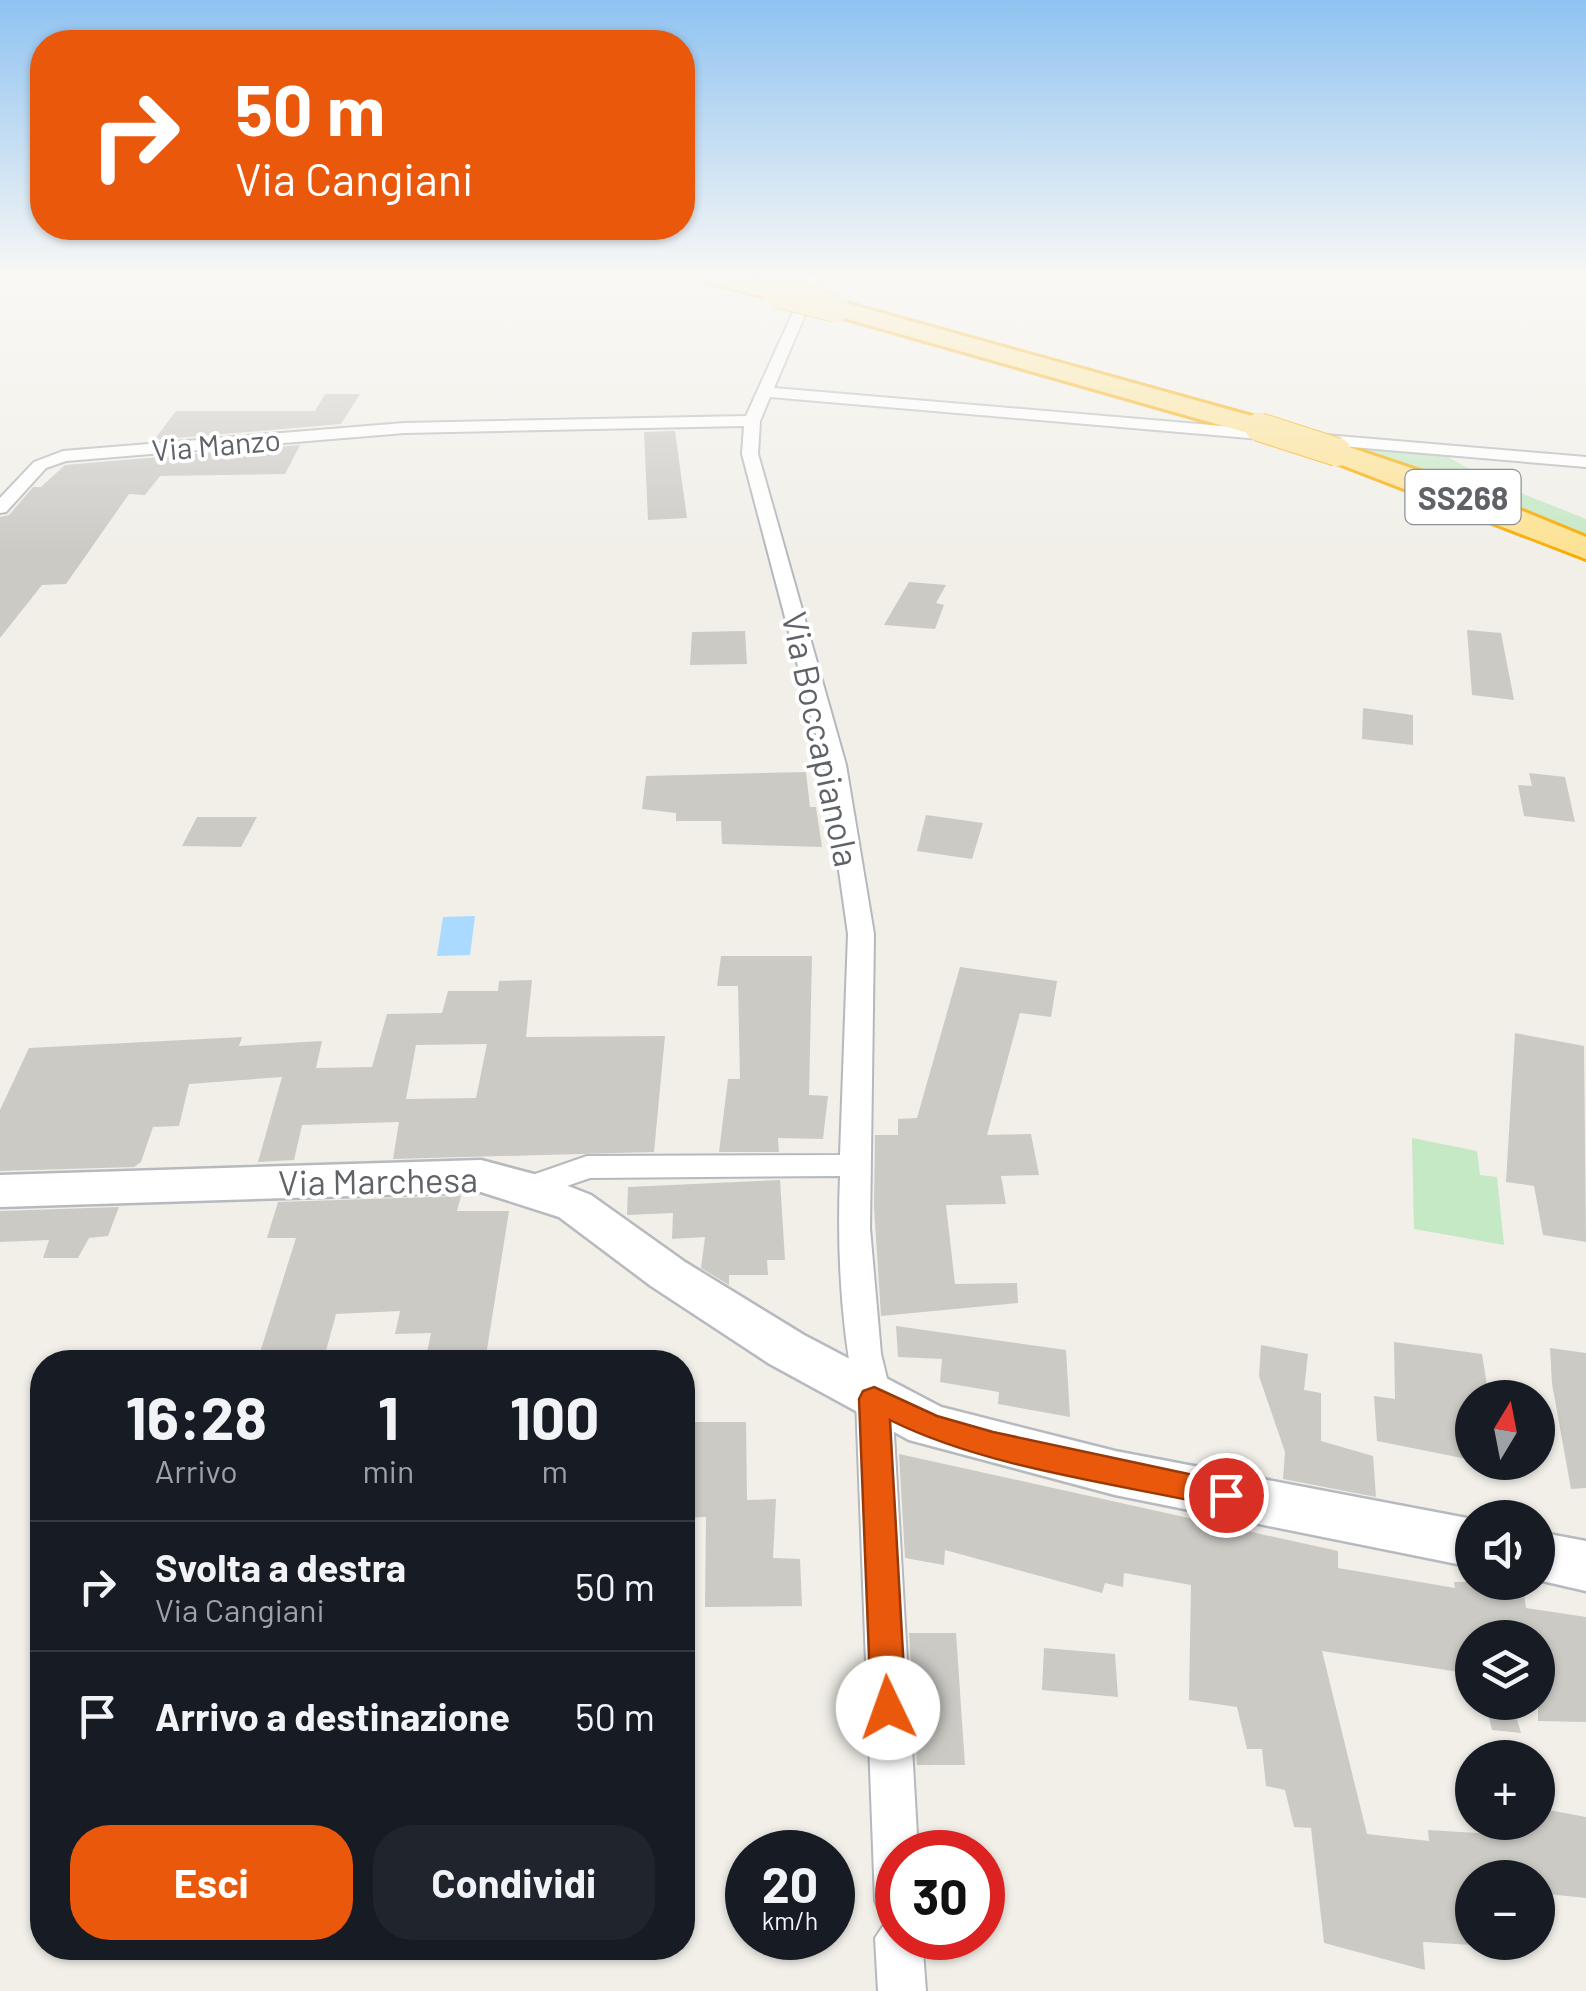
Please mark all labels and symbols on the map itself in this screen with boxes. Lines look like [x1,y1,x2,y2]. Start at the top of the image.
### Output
street label: Via Manzo [150,420,282,468]
road number: SS268 [1406,470,1520,524]
street label: Via Boccapianola [774,608,870,870]
street label: Via Marchesa [278,1157,478,1203]
north arrow [1455,1380,1555,1480]
pin [1184,1453,1269,1538]
position arrow [836,1656,940,1760]
speed limit sign: 30 [875,1830,1005,1960]

